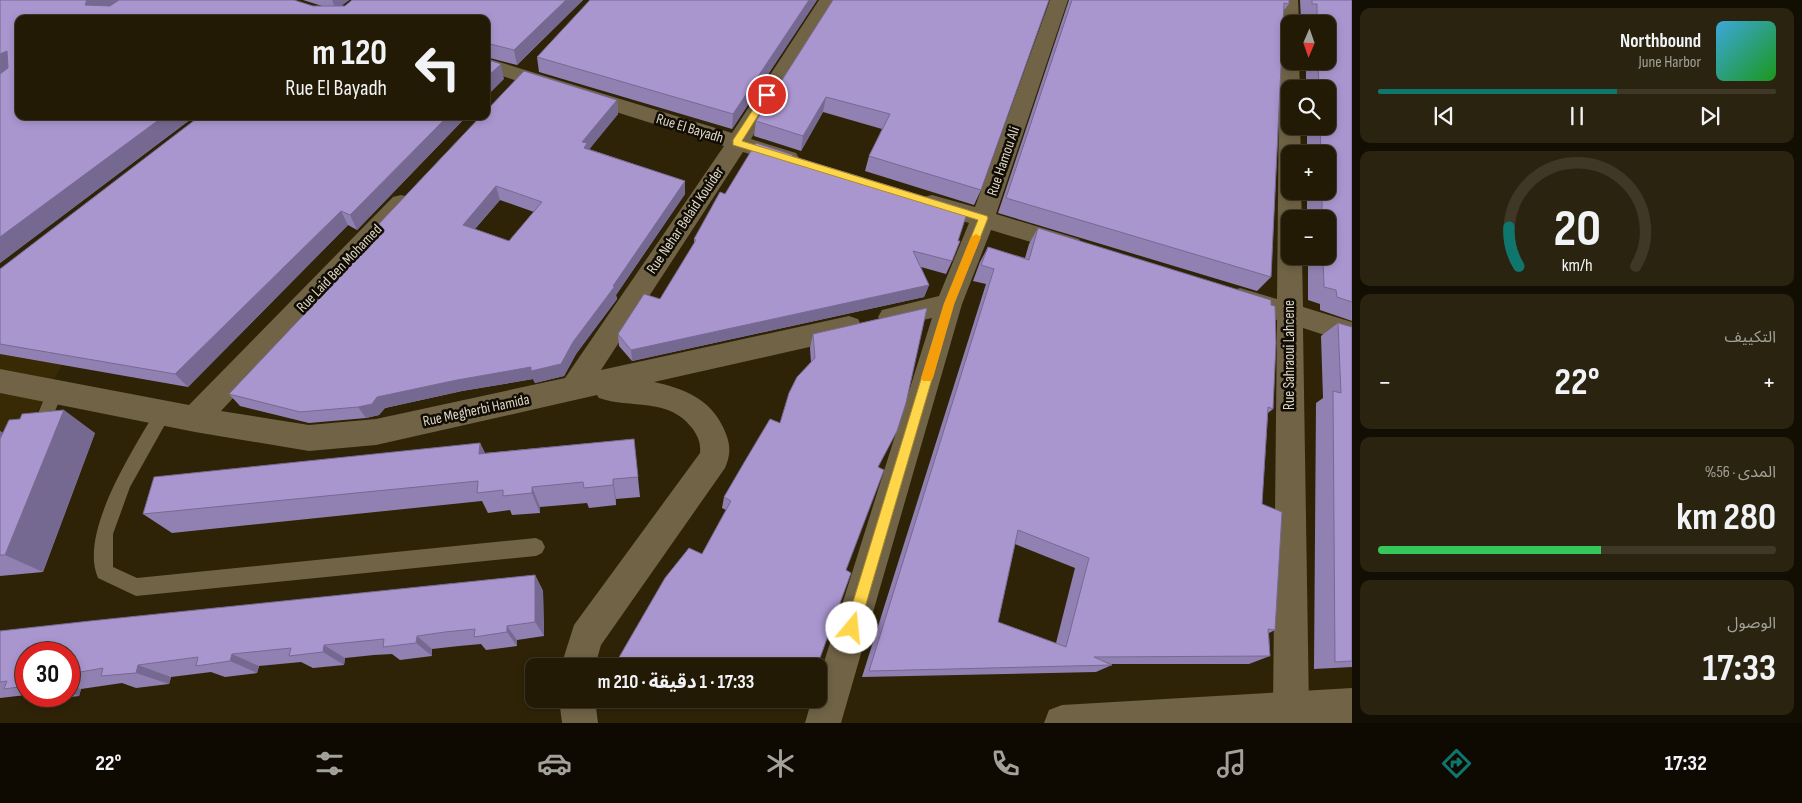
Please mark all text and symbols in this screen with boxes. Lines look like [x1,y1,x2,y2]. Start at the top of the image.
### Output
north arrow [1281,15,1336,70]
map controls [1281,15,1336,265]
text: Northbound [1620,30,1701,53]
text: 120 m [312,32,387,75]
icon: left [405,35,470,100]
text: June Harbor [1638,53,1701,72]
pin [746,74,788,116]
text: Rue El Bayadh [285,75,387,102]
button: search [1281,80,1336,135]
icon: arrive [753,81,781,109]
icon: previous [1430,102,1458,130]
icon: pause [1563,102,1591,130]
icon: next [1696,102,1724,130]
street label: Rue El Bayadh [654,109,726,148]
street label: Rue Hamou Ali [983,124,1024,198]
button: + [1281,145,1336,200]
street label: Rue Nehar Belaid Kouider [643,162,729,278]
text: 20 [1553,198,1601,261]
button: − [1281,210,1336,265]
street label: Rue Laid Ben Mohamed [293,220,386,316]
text: km/h [1562,255,1592,276]
street label: Rue Sahraoui Lahcene [1280,300,1299,410]
text: التكييف [1724,328,1776,347]
text: 22° [1554,360,1600,405]
text: − [1378,366,1392,399]
text: + [1762,366,1776,399]
street label: Rue Megherbi Hamida [421,390,531,431]
text: المدى · 56% [1705,463,1776,482]
text: 280 km [1676,495,1776,540]
position arrow [825,601,877,653]
text: الوصول [1727,614,1776,633]
speed limit sign: 30 [15,642,80,707]
text: 17:33 [1702,646,1776,691]
text: 17:33 · 1 دقيقة · 210 m [598,671,754,694]
icon: filters [312,746,347,781]
icon: car [537,746,572,781]
icon: climate [763,746,798,781]
icon: phone [988,746,1023,781]
icon: music [1214,746,1249,781]
icon: directions [1439,746,1474,781]
text: 22° [95,750,121,777]
text: 17:32 [1664,750,1707,777]

